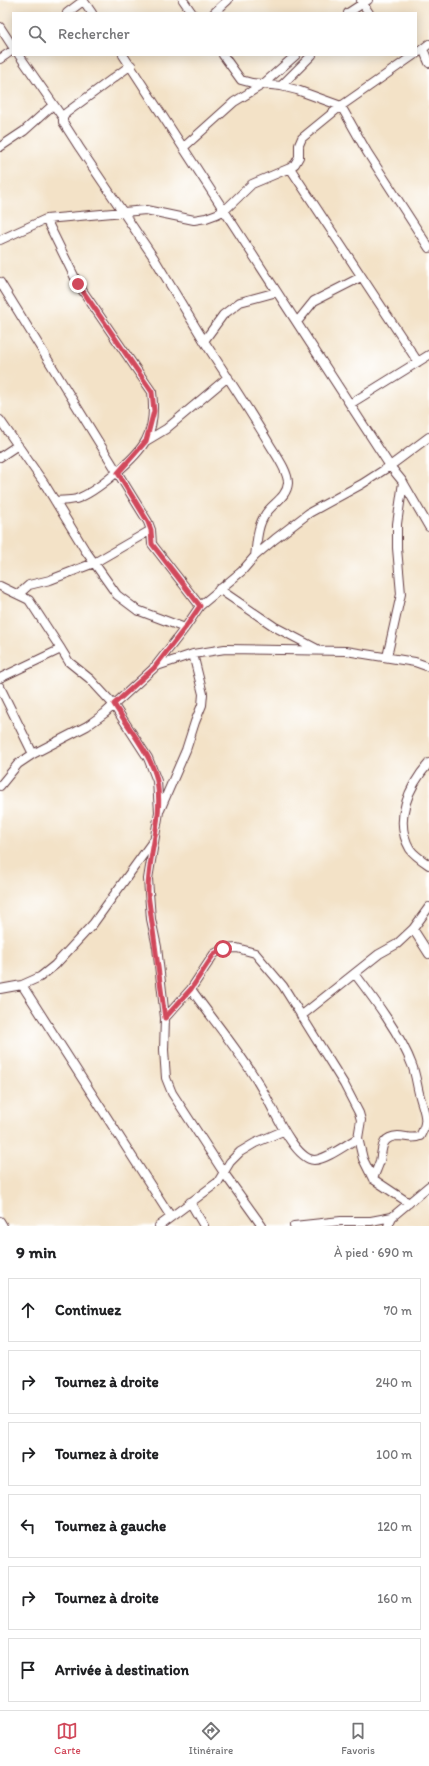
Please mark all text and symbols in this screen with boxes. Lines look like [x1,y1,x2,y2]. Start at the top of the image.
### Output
search box [12,12,417,56]
icon: search [26,23,48,45]
text: Rechercher [58,25,130,43]
route end [69,275,87,293]
route start [214,940,232,958]
text: 9 min [16,1242,56,1262]
text: À pied · 690 m [334,1245,413,1260]
icon: ahead [17,1299,39,1321]
text: Continuez [55,1301,121,1319]
text: 70 m [384,1303,412,1318]
icon: right [17,1371,39,1393]
text: Tournez à droite [55,1373,159,1391]
text: 240 m [375,1375,412,1390]
icon: right [17,1443,39,1465]
text: Tournez à droite [55,1445,159,1463]
text: 100 m [376,1447,412,1462]
icon: left [17,1515,39,1537]
text: Tournez à gauche [55,1517,166,1535]
text: 120 m [377,1519,412,1534]
icon: right [17,1587,39,1609]
text: Tournez à droite [55,1589,159,1607]
text: 160 m [377,1591,412,1606]
icon: arrive [17,1659,39,1681]
text: Arrivée à destination [55,1661,189,1679]
tab: Carte [54,1720,81,1757]
tab: Itinéraire [189,1720,233,1757]
tab: Favoris [341,1720,375,1757]

